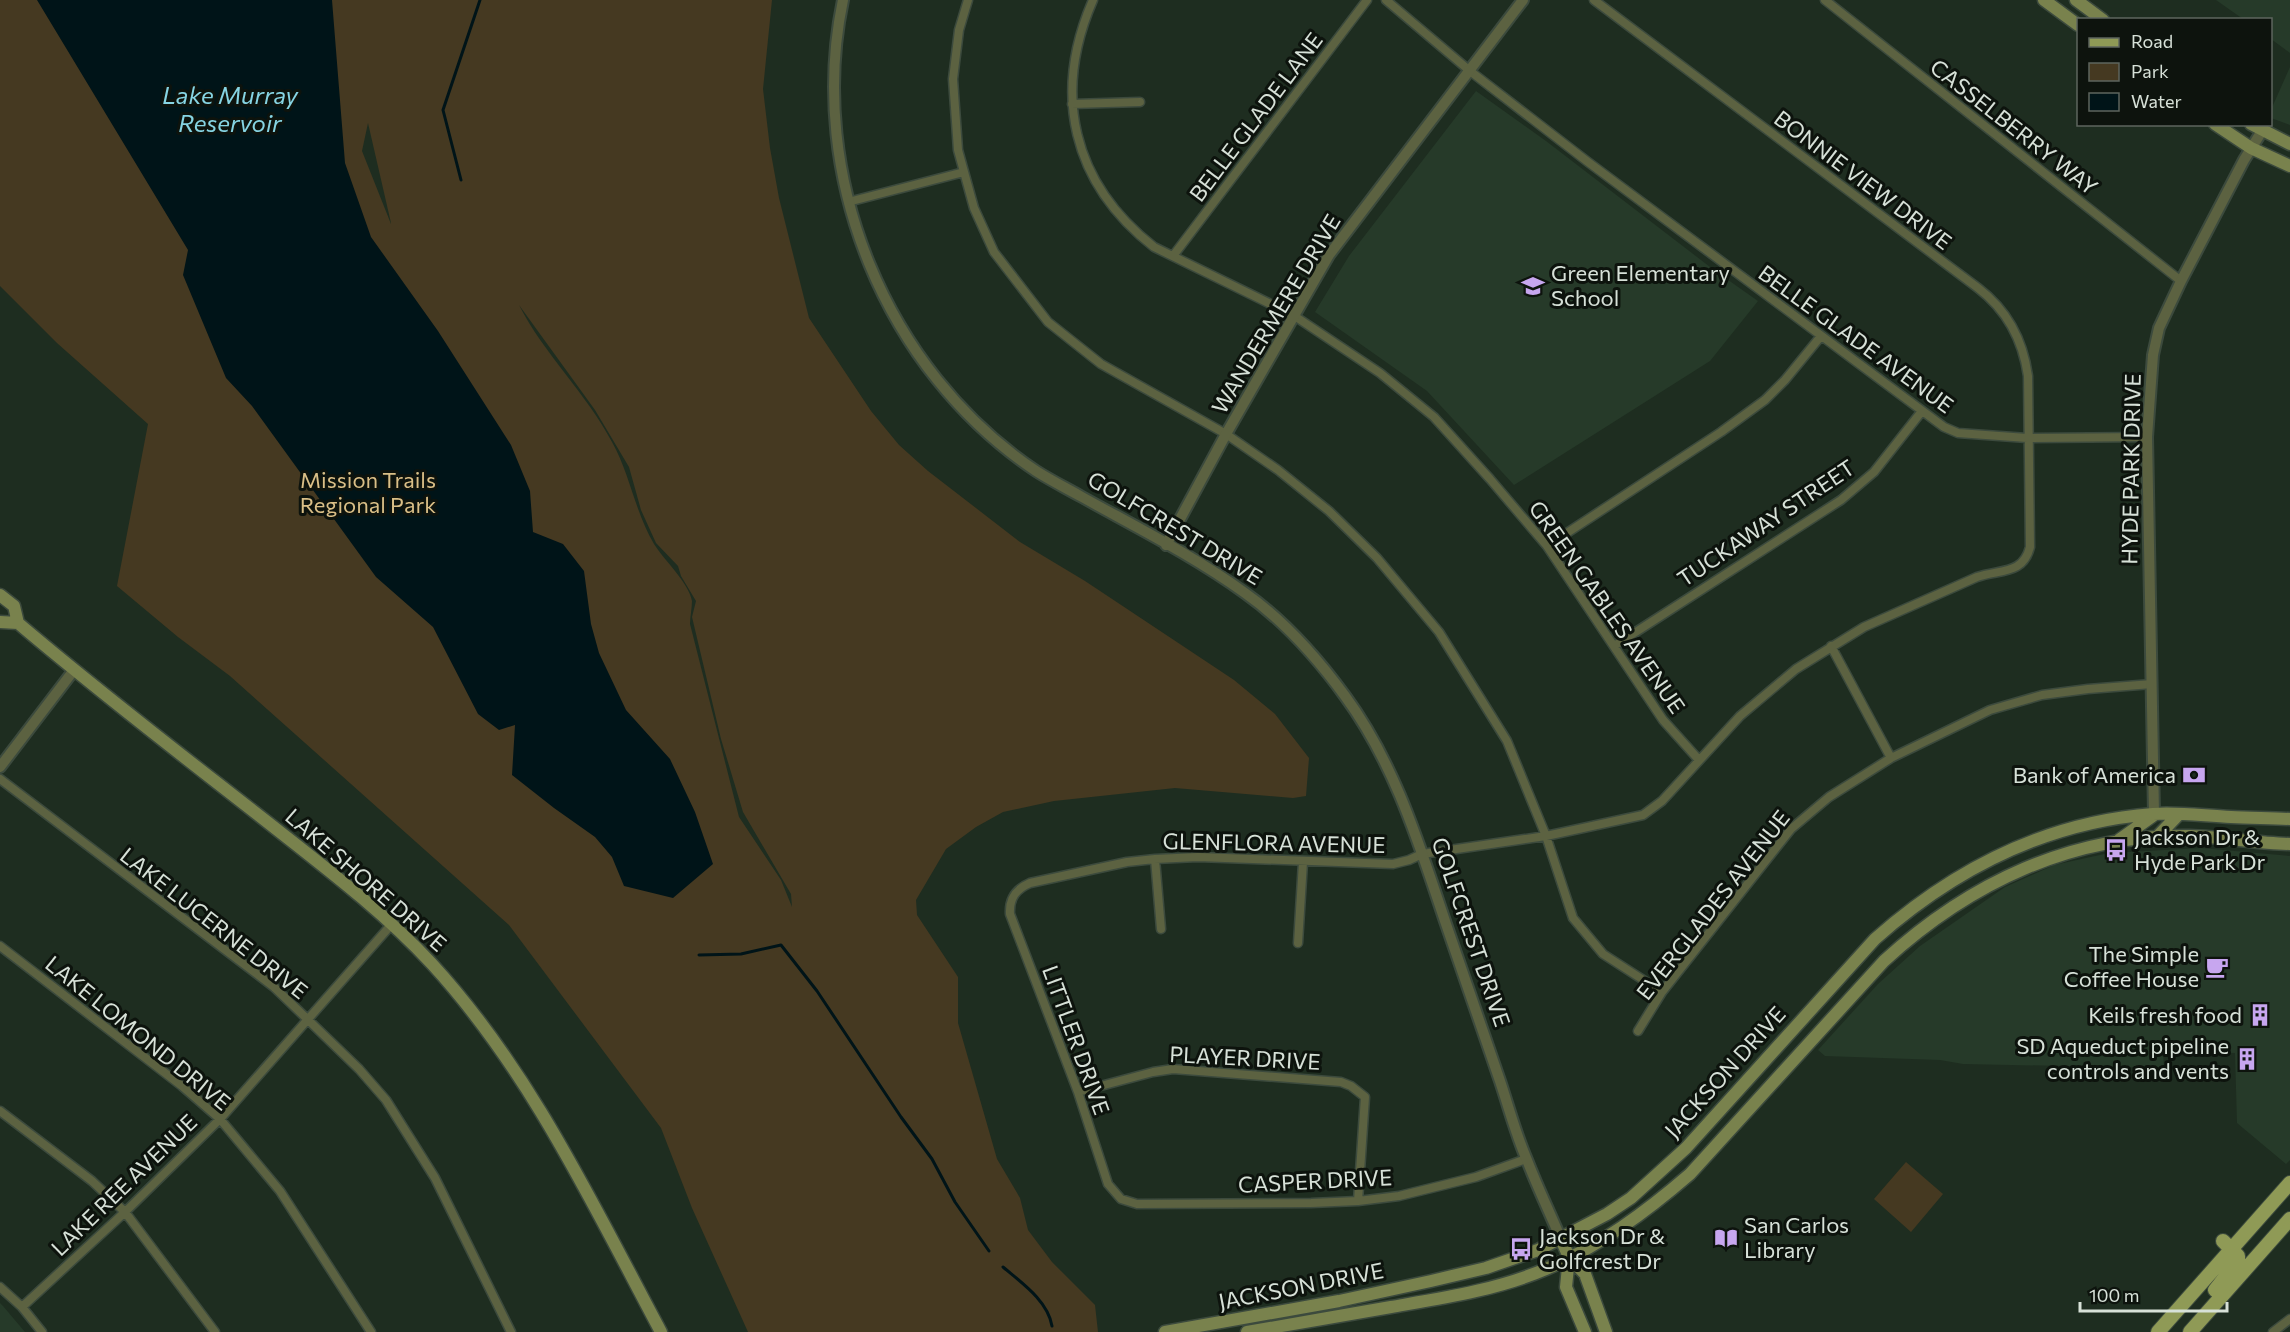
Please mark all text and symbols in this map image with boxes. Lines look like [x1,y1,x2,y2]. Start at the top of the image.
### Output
legend [2077,18,2272,126]
street label: BELLE GLADE LANE [1183,27,1328,206]
text: Road [2131,30,2173,52]
street label: CASSELBERRY WAY [1925,53,2103,200]
text: Park [2131,60,2169,82]
water label: Lake Murray Reservoir [162,80,299,137]
text: Water [2131,90,2182,112]
street label: BONNIE VIEW DRIVE [1769,104,1957,255]
street label: WANDERMERE DRIVE [1205,209,1346,418]
place label: Green Elementary School [1551,259,1730,311]
street label: BELLE GLADE AVENUE [1753,259,1959,418]
school or university icon: Green Elementary School [1520,273,1546,299]
street label: HYDE PARK DRIVE [2115,373,2146,565]
street label: TUCKAWAY STREET [1672,453,1859,592]
street label: GOLFCREST DRIVE [1083,465,1267,590]
park label: Mission Trails Regional Park [300,466,436,518]
street label: GREEN GABLES AVENUE [1524,495,1691,718]
place label: Bank of America [2013,761,2176,788]
bank icon: Bank of America [2181,762,2207,788]
street label: LAKE SHORE DRIVE [280,802,452,957]
street label: EVERGLADES AVENUE [1630,804,1795,1005]
place label: Jackson Dr & Hyde Park Dr [2134,823,2266,875]
street label: GLENFLORA AVENUE [1162,827,1386,858]
street label: GOLFCREST DRIVE [1426,834,1517,1030]
bus stop icon: Jackson Dr & Hyde Park Dr [2103,837,2129,863]
street label: LAKE LUCERNE DRIVE [115,841,313,1004]
place label: The Simple Coffee House [2064,940,2199,992]
street label: LAKE LOMOND DRIVE [40,950,236,1116]
cafe icon: The Simple Coffee House [2204,954,2230,980]
street label: LITTLER DRIVE [1037,962,1116,1118]
street label: JACKSON DRIVE [1658,1000,1791,1143]
place label: Keils fresh food [2088,1001,2242,1028]
building icon: Keils fresh food [2247,1002,2273,1028]
place label: SD Aqueduct pipeline controls and vents [2016,1032,2229,1084]
street label: PLAYER DRIVE [1169,1040,1321,1075]
building icon: SD Aqueduct pipeline controls and vents [2234,1046,2260,1072]
street label: LAKE REE AVENUE [45,1108,202,1261]
street label: CASPER DRIVE [1237,1163,1393,1198]
place label: San Carlos Library [1744,1211,1849,1263]
place label: Jackson Dr & Golfcrest Dr [1539,1222,1665,1274]
library icon: San Carlos Library [1713,1225,1739,1251]
bus stop icon: Jackson Dr & Golfcrest Dr [1508,1236,1534,1262]
street label: JACKSON DRIVE [1216,1256,1386,1315]
scale bar [2080,1275,2227,1313]
text: 100 m [2089,1284,2139,1306]

